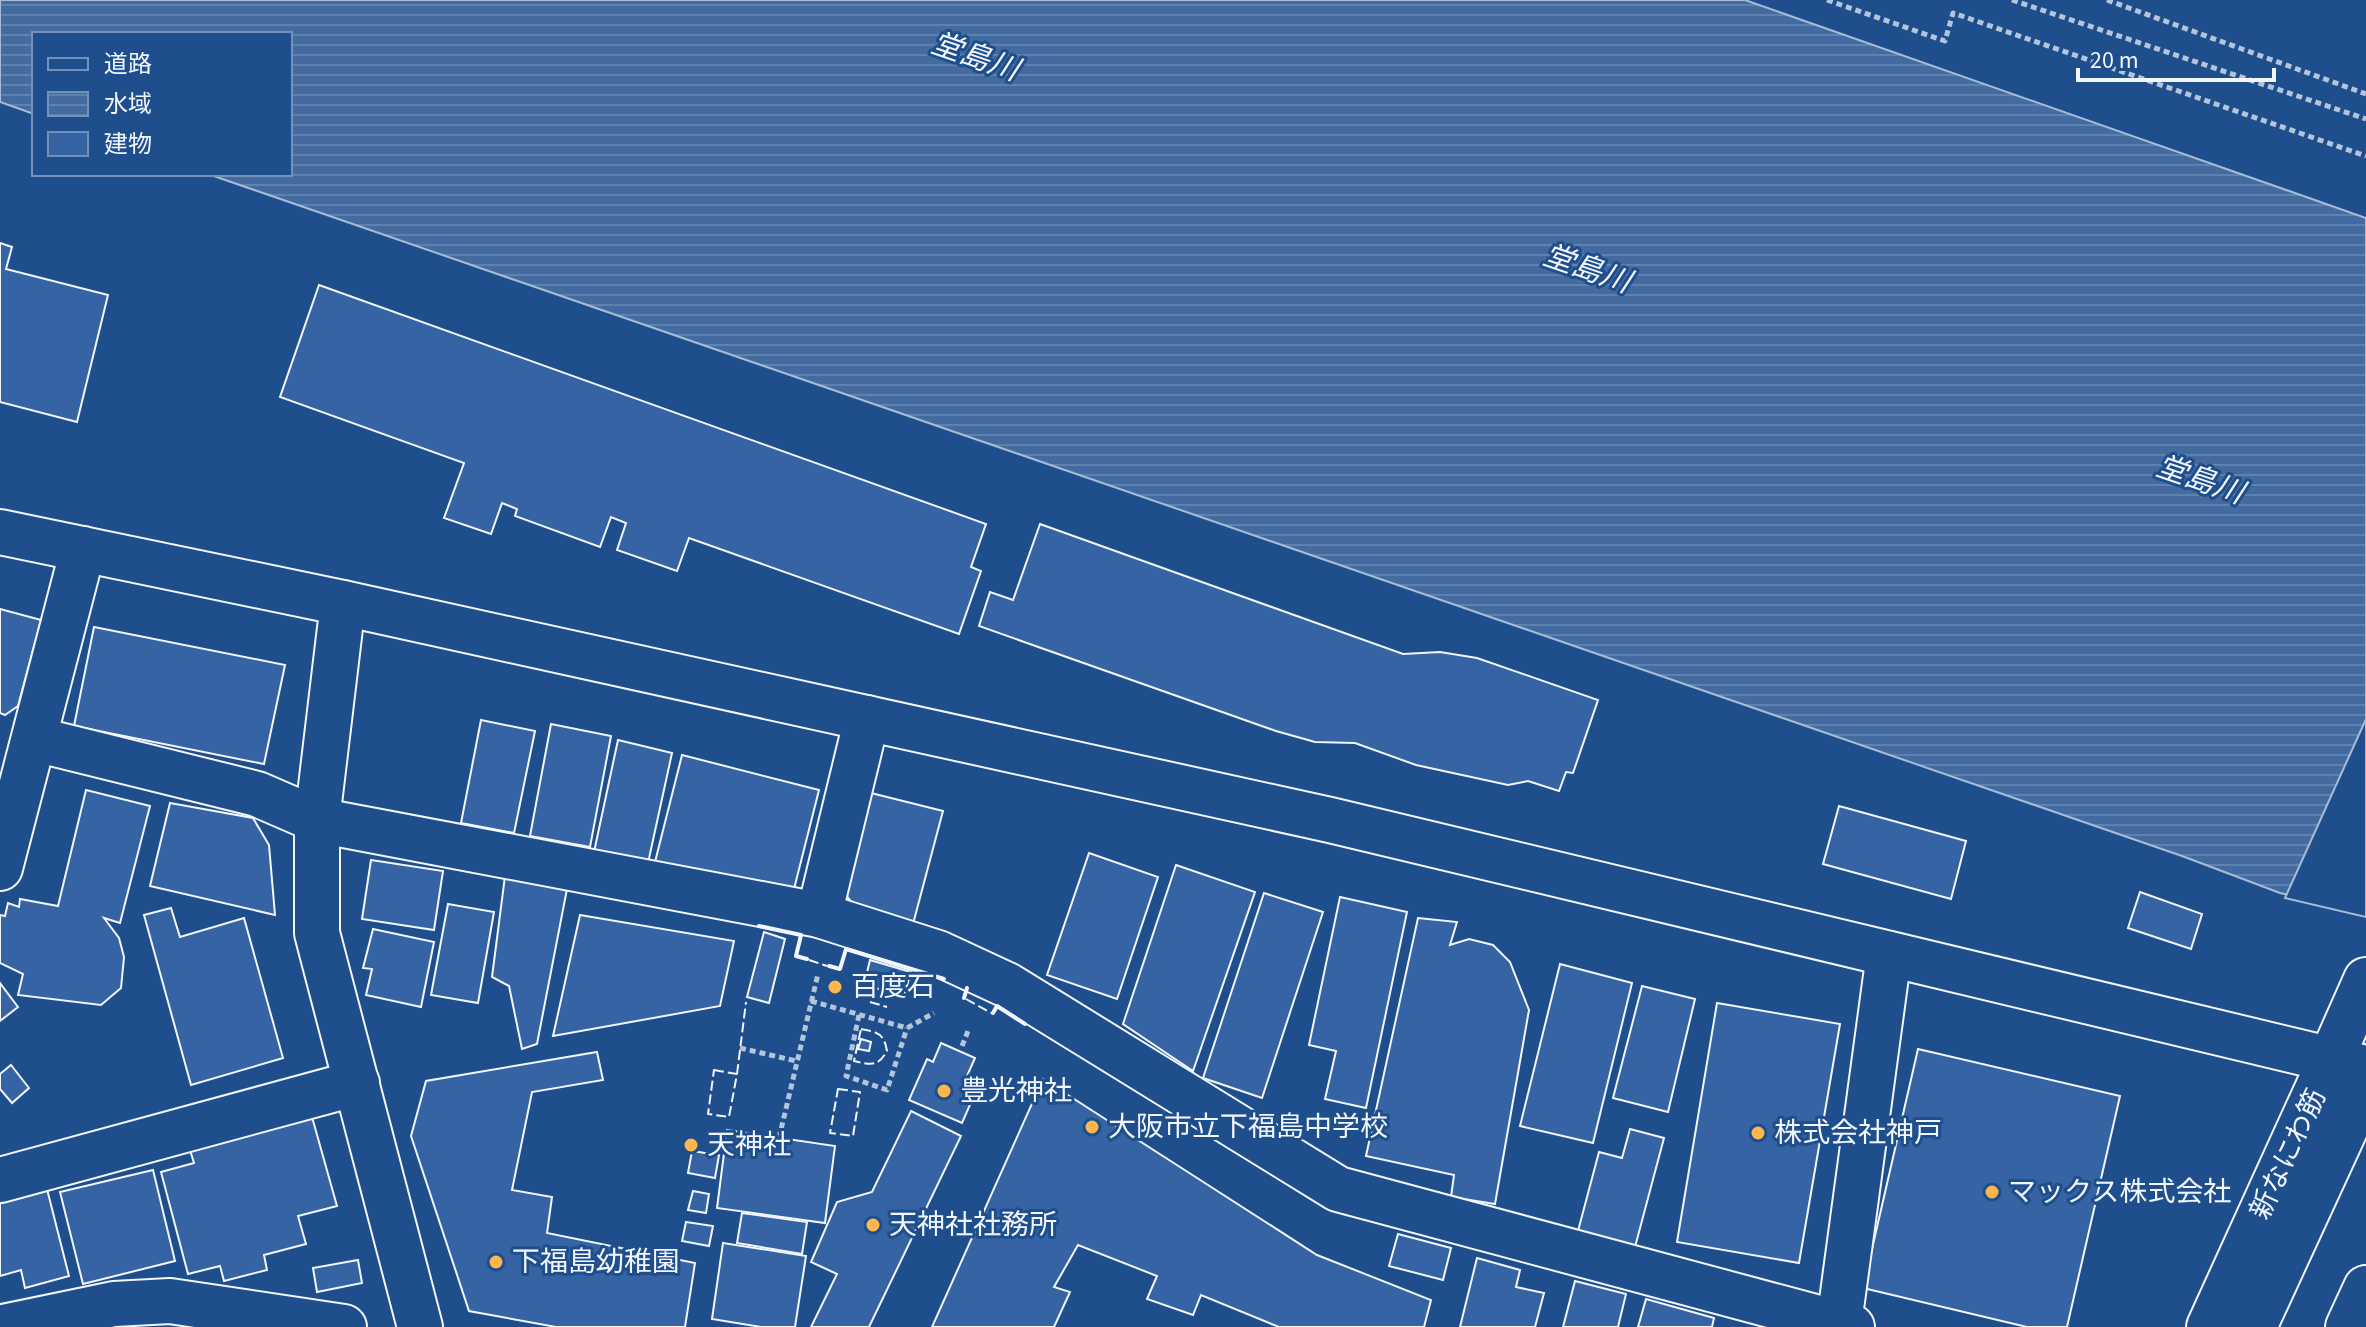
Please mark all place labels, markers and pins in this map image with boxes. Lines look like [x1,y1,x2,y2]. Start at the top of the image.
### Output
place label: 百度石 [851,967,935,1007]
marker: 百度石 [826,978,844,996]
place label: 豊光神社 [960,1071,1072,1111]
marker: 豊光神社 [935,1082,953,1100]
place label: 大阪市立下福島中学校 [1108,1107,1388,1147]
place label: 株式会社神戸 [1774,1113,1942,1153]
marker: 大阪市立下福島中学校 [1083,1118,1101,1136]
marker: 株式会社神戸 [1749,1124,1767,1142]
place label: 天神社 [707,1125,791,1165]
marker: 天神社 [682,1136,700,1154]
place label: マックス株式会社 [2008,1172,2231,1212]
marker: マックス株式会社 [1983,1183,2001,1201]
place label: 天神社社務所 [889,1205,1057,1245]
marker: 天神社社務所 [864,1216,882,1234]
place label: 下福島幼稚園 [512,1242,680,1282]
marker: 下福島幼稚園 [487,1253,505,1271]

